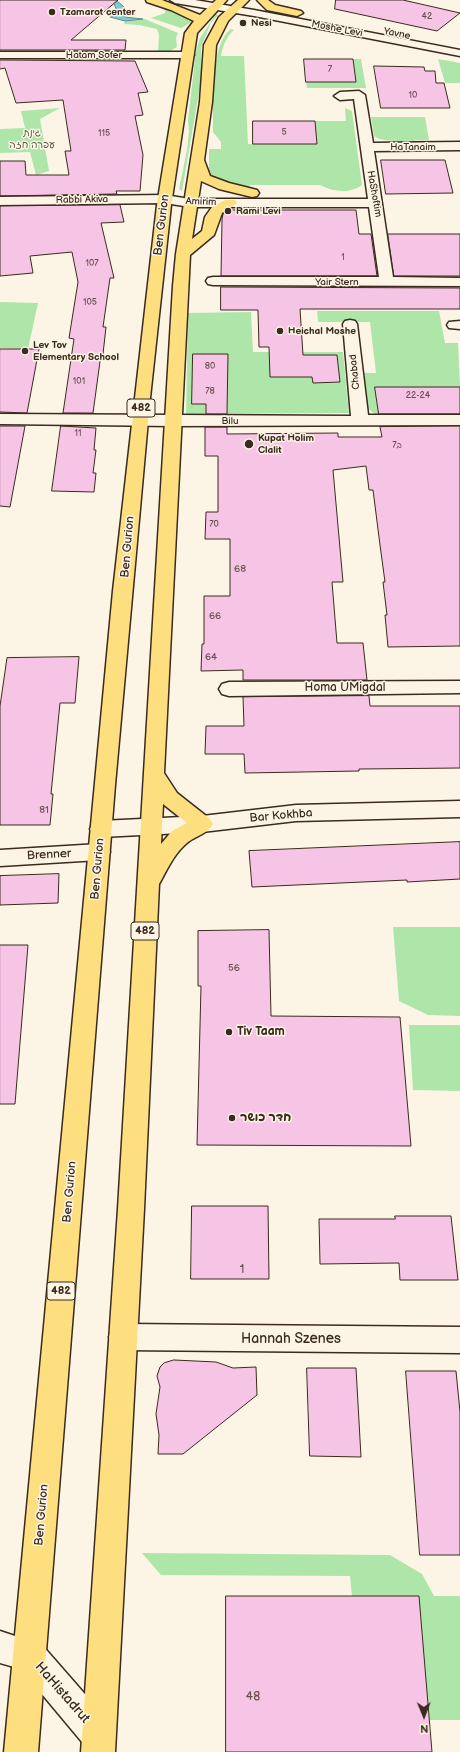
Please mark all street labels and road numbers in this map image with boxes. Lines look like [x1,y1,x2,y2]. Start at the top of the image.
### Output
street label: Moshe Levi [310,18,364,40]
street label: Yavne [383,26,411,42]
street label: Hatam Sofer [66,49,122,61]
street label: HaTanaim [390,141,436,153]
street label: HaShoftim [364,170,384,218]
street label: Ben Gurion [151,193,173,257]
street label: Rabbi Akiva [56,194,108,206]
street label: Amirim [185,195,217,209]
street label: Yair Stern [315,276,359,288]
street label: Chabad [347,354,363,390]
road number: 482 [127,399,155,417]
street label: Bilu [222,415,238,427]
street label: Ben Gurion [118,516,138,578]
street label: Homa UMigdal [305,681,385,695]
street label: Bar Kokhba [249,806,313,826]
street label: Ben Gurion [88,838,108,900]
street label: Brenner [26,847,72,863]
road number: 482 [131,922,159,940]
street label: Ben Gurion [60,1161,80,1223]
road number: 482 [47,1282,75,1300]
street label: Hannah Szenes [241,1331,341,1347]
street label: Ben Gurion [32,1484,52,1546]
street label: HaHistadrut [31,1659,93,1727]

